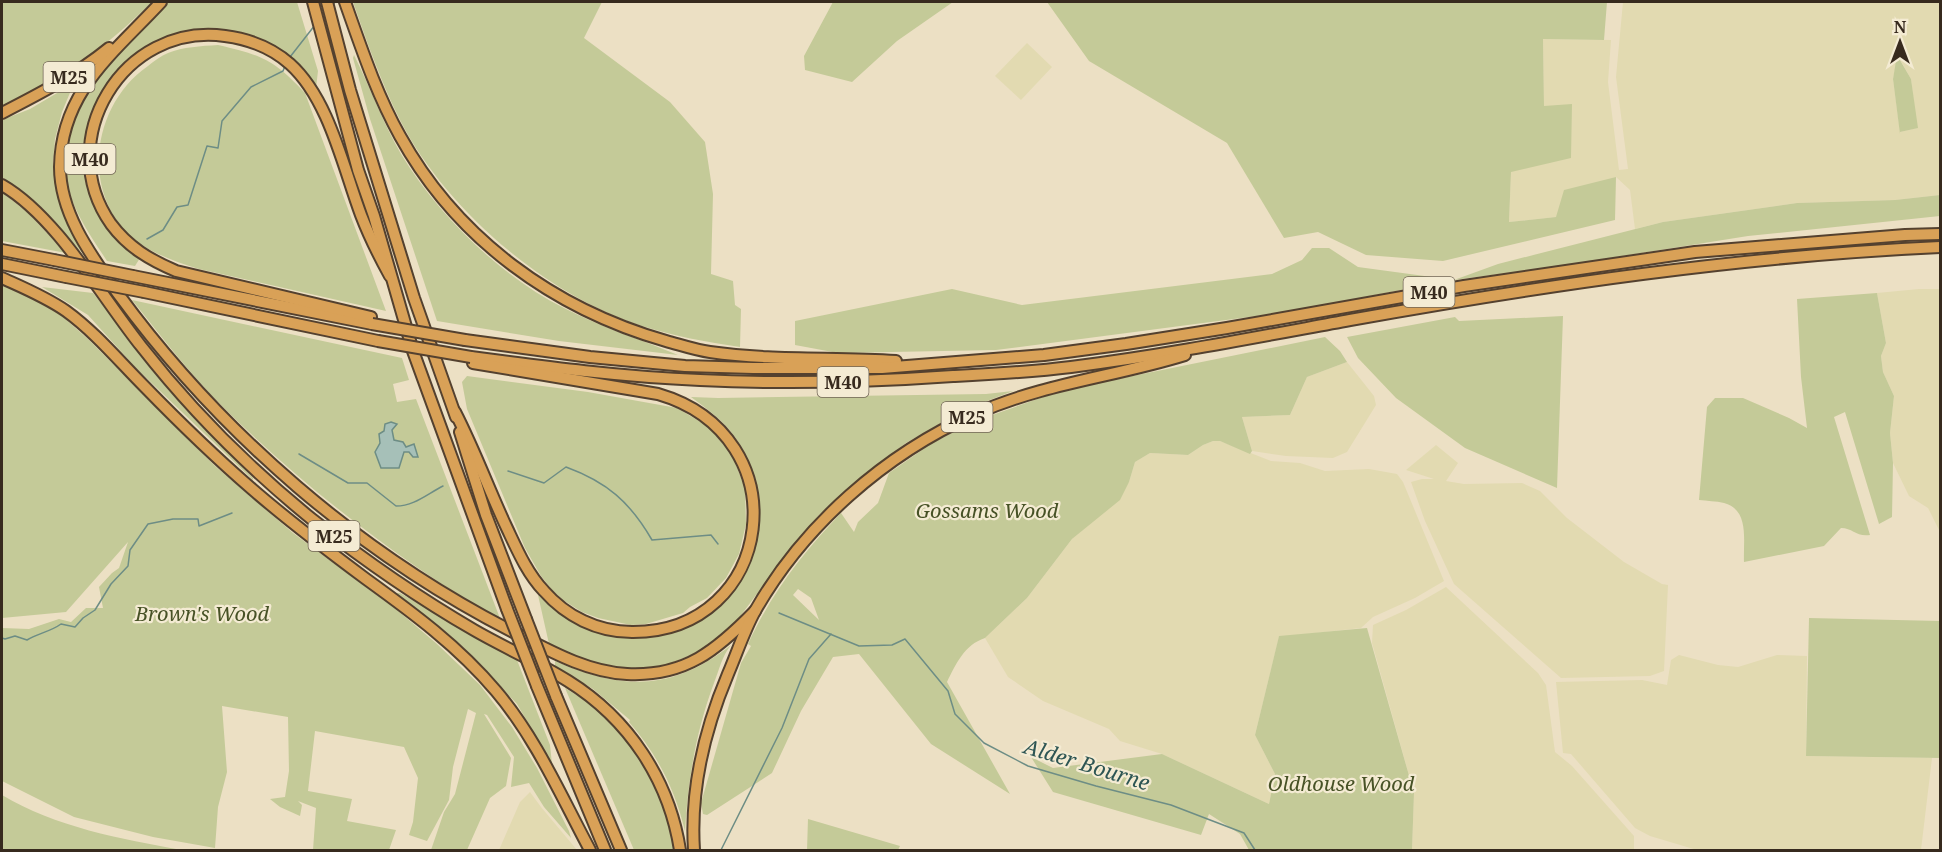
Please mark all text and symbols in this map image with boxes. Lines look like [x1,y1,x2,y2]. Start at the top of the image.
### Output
north arrow [1870,12,1930,72]
text: N [1894,16,1907,38]
road number: M25 [44,62,94,92]
road number: M40 [64,144,116,174]
road number: M40 [1404,277,1454,307]
road number: M40 [818,367,868,397]
road number: M25 [942,402,992,432]
park label: Gossams Wood [916,497,1059,524]
road number: M25 [308,521,360,551]
park label: Brown's Wood [134,600,270,627]
water label: Alder Bourne [1019,731,1153,796]
park label: Oldhouse Wood [1268,770,1415,797]

